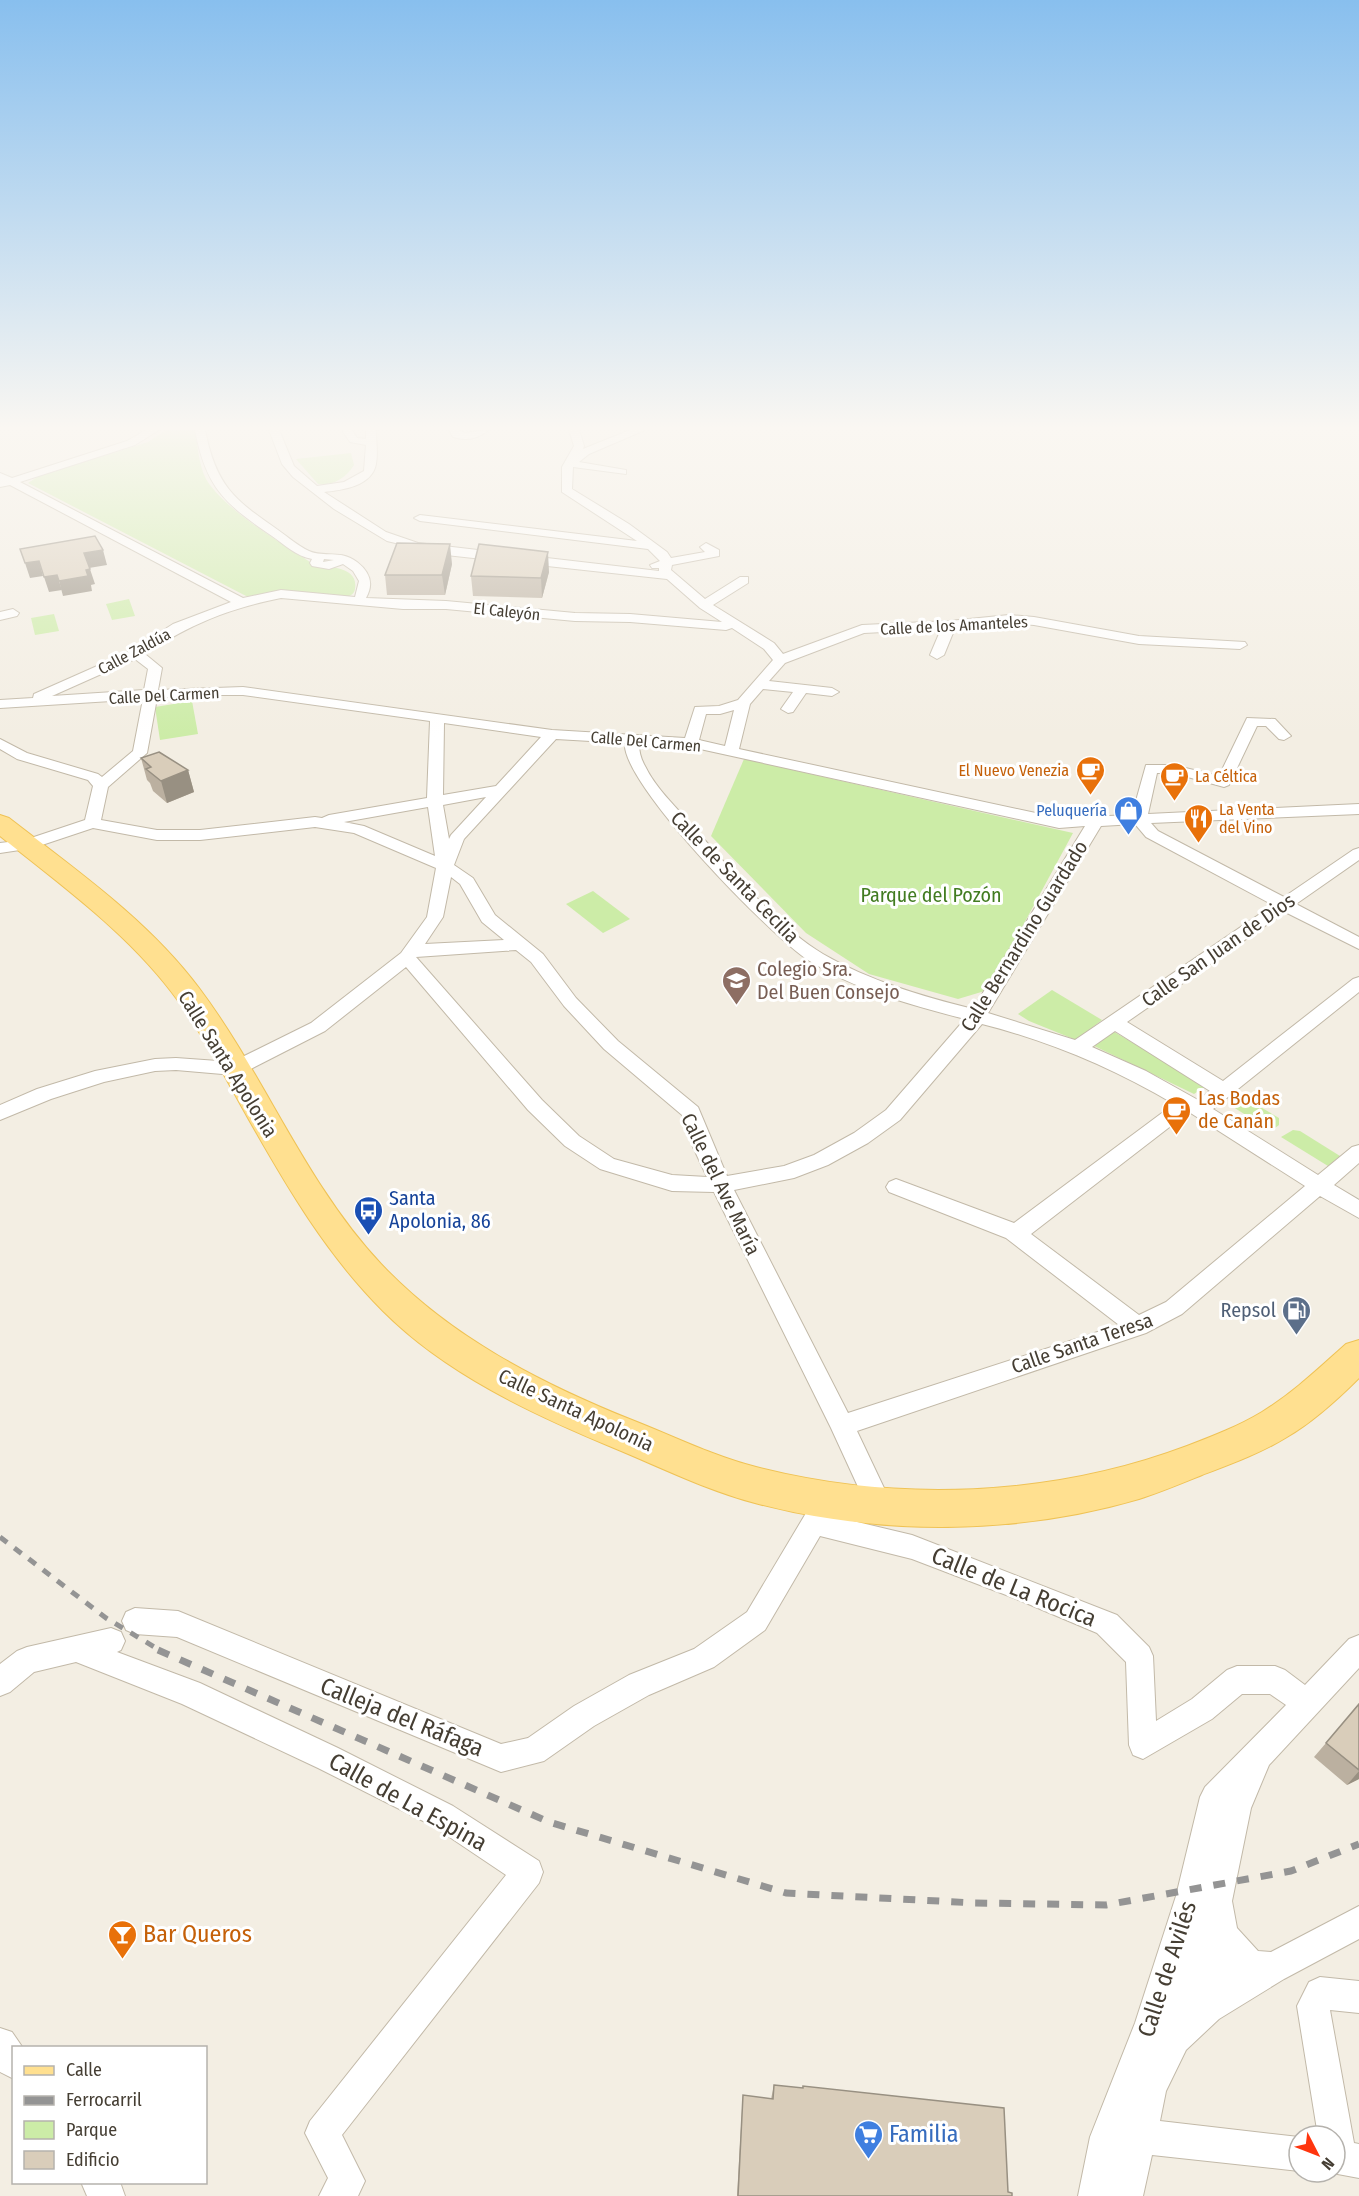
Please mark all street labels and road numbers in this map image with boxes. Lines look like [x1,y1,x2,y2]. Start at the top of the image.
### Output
street label: El Caleyón [473,599,541,624]
street label: Calle de los Amanteles [880,612,1029,639]
street label: Calle Zaldúa [95,624,174,679]
street label: Calle Del Carmen [108,683,220,708]
street label: Calle Del Carmen [590,727,702,756]
street label: Calle de Santa Cecilia [666,806,804,948]
street label: Calle Bernardino Guardado [955,836,1093,1036]
street label: Calle San Juan de Dios [1137,888,1299,1012]
street label: Calle Santa Apolonia [173,986,283,1142]
street label: Calle del Ave María [676,1109,766,1259]
street label: Calle Santa Teresa [1008,1308,1156,1378]
street label: Calle Santa Apolonia [495,1364,657,1456]
street label: Calle de La Rocica [928,1541,1100,1633]
street label: Calleja del Ráfaga [316,1672,488,1762]
street label: Calle de La Espina [324,1747,492,1857]
street label: Calle de Avilés [1132,1897,1202,2041]

